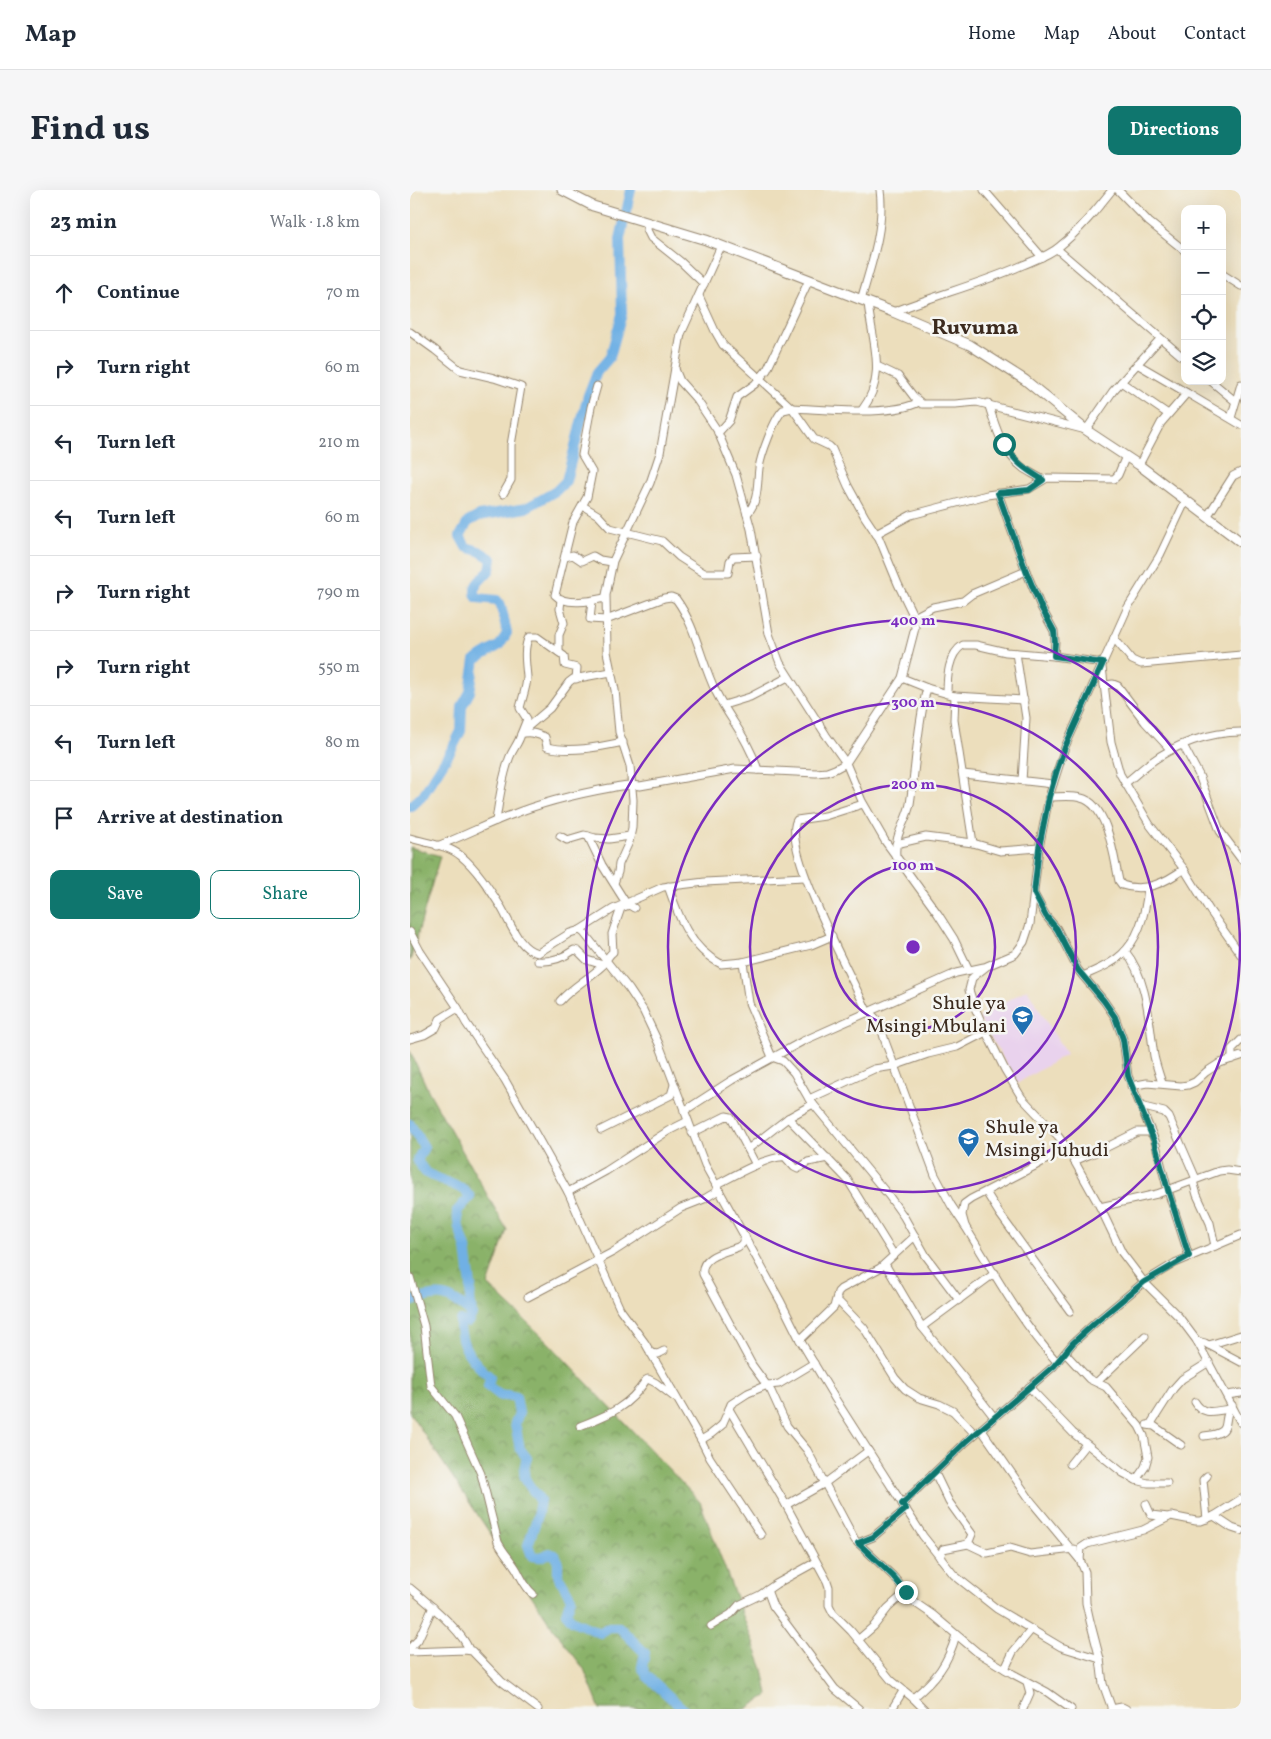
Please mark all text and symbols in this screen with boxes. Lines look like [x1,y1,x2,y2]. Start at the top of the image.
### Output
text: Map [25,18,76,52]
text: Home [968,22,1016,47]
text: Map [1044,22,1080,47]
text: About [1108,22,1156,47]
text: Contact [1184,22,1246,47]
text: Find us [30,106,150,154]
button: Directions [1108,106,1241,155]
map controls [1181,205,1226,385]
button: + [1181,205,1226,250]
text: 23 min [50,208,117,237]
text: Walk · 1.8 km [270,212,360,234]
button: − [1181,250,1226,295]
icon: ahead [50,279,78,307]
text: Continue [97,280,180,306]
text: 70 m [326,282,360,304]
button: locate [1181,295,1226,340]
district label: Ruvuma [931,313,1019,344]
button: layers [1181,340,1226,385]
icon: right [50,354,78,382]
text: Turn right [97,355,190,381]
text: 60 m [325,357,360,379]
icon: left [50,429,78,457]
text: Turn left [97,430,176,456]
text: 210 m [318,432,360,454]
route start [993,433,1016,456]
icon: left [50,504,78,532]
text: Turn left [97,505,176,531]
text: 60 m [325,507,360,529]
icon: right [50,579,78,607]
text: Turn right [97,580,190,606]
text: 790 m [317,582,360,604]
text: 400 m [891,611,936,632]
icon: right [50,654,78,682]
text: Turn right [97,655,190,681]
text: 550 m [318,657,360,679]
text: 300 m [891,693,935,714]
icon: left [50,729,78,757]
text: Turn left [97,730,176,756]
text: 80 m [325,732,360,754]
text: 200 m [891,775,935,796]
icon: arrive [50,804,78,832]
text: Arrive at destination [97,805,283,831]
text: 100 m [892,856,935,877]
button: Save [50,870,200,919]
button: Share [210,870,360,919]
centre of rings [904,938,922,956]
place label: Shule ya Msingi Mbulani [866,990,1006,1041]
school or university icon: Shule ya Msingi Mbulani [1010,1004,1034,1035]
place label: Shule ya Msingi Juhudi [985,1114,1109,1165]
school or university icon: Shule ya Msingi Juhudi [957,1127,981,1158]
route end [895,1581,918,1604]

